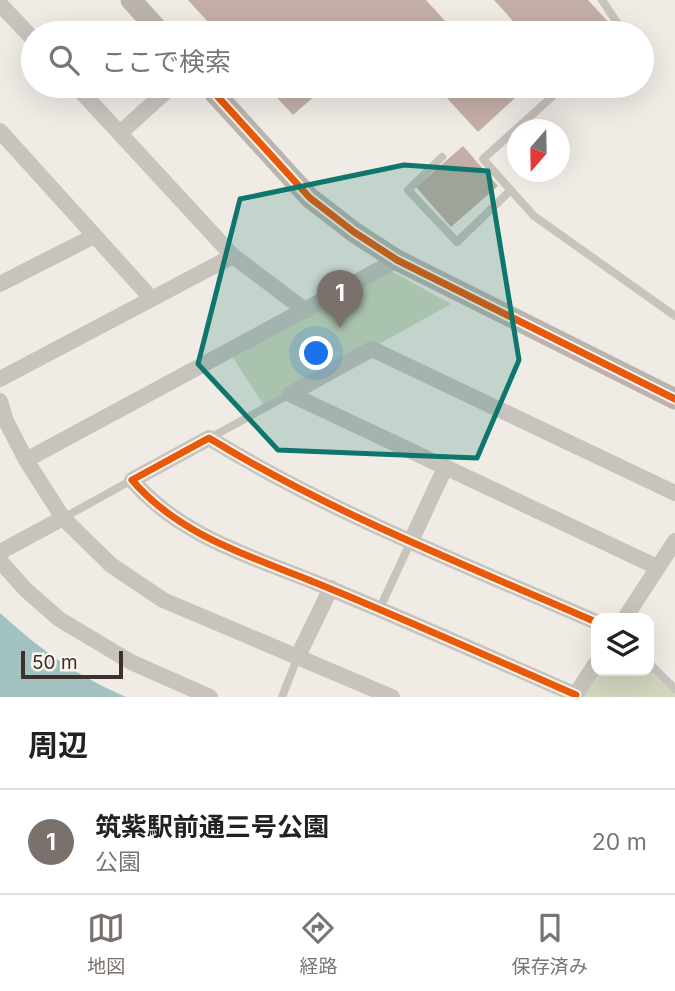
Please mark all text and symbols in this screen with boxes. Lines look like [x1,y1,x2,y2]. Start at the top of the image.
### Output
search box [21,21,654,98]
icon: search [45,41,83,79]
text: ここで検索 [101,46,231,77]
north arrow [507,119,570,182]
pin: 1 [317,270,363,328]
your location [299,336,333,370]
map controls [591,613,654,676]
button: layers [591,613,654,676]
scale bar [21,648,122,680]
text: 50 m [32,651,78,674]
text: 周辺 [28,727,88,763]
text: 筑紫駅前通三号公園 [95,811,329,842]
text: 1 [46,828,56,856]
text: 20 m [592,828,647,856]
text: 公園 [95,848,141,876]
tab: 地図 [87,909,125,978]
tab: 経路 [299,909,338,978]
tab: 保存済み [512,909,588,978]

